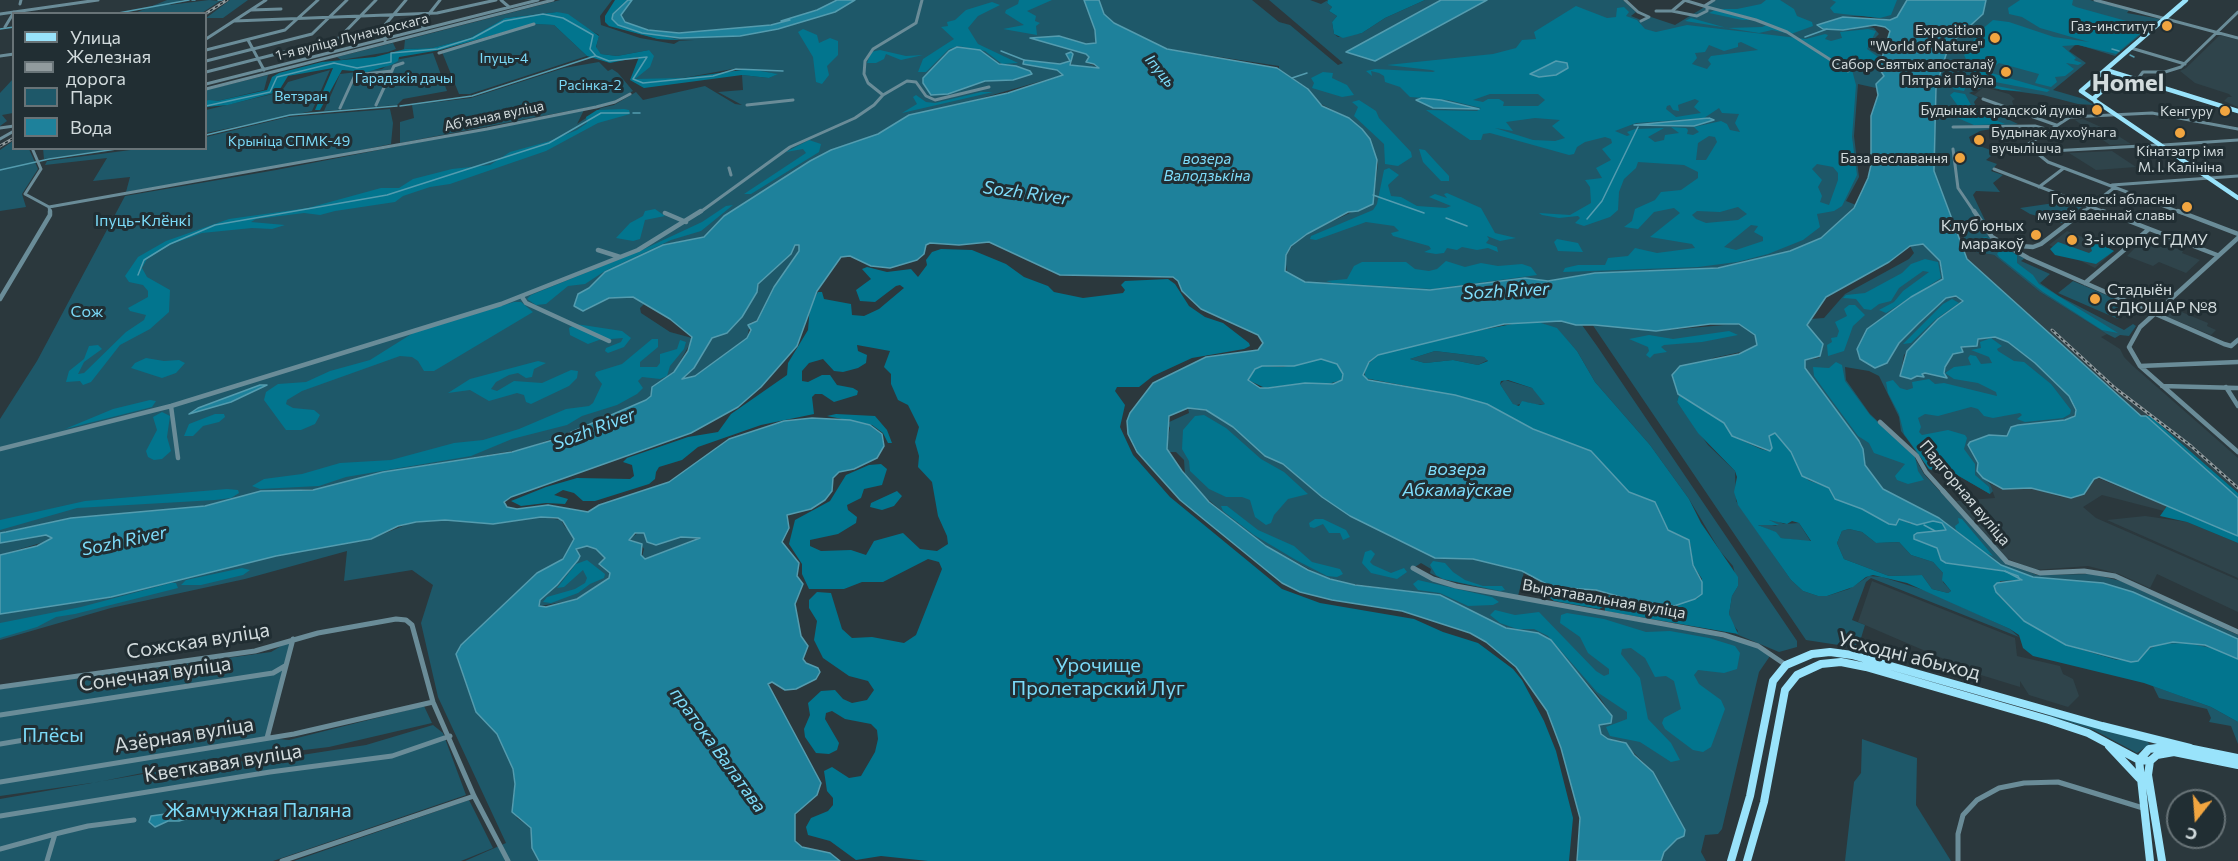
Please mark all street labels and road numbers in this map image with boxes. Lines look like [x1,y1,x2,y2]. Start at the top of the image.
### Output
street label: 1-я вуліца Луначарскага [274,10,430,64]
street label: Абʼязная вуліца [443,97,545,135]
street label: Падгорная вуліца [1915,436,2015,550]
street label: Выратавальная вуліца [1521,575,1687,623]
street label: Сожская вуліца [125,618,271,664]
street label: Усходні абыход [1835,627,1983,685]
street label: Сонечная вуліца [77,651,233,697]
street label: Азёрная вуліца [113,712,255,758]
street label: Кветкавая вуліца [142,739,304,787]

